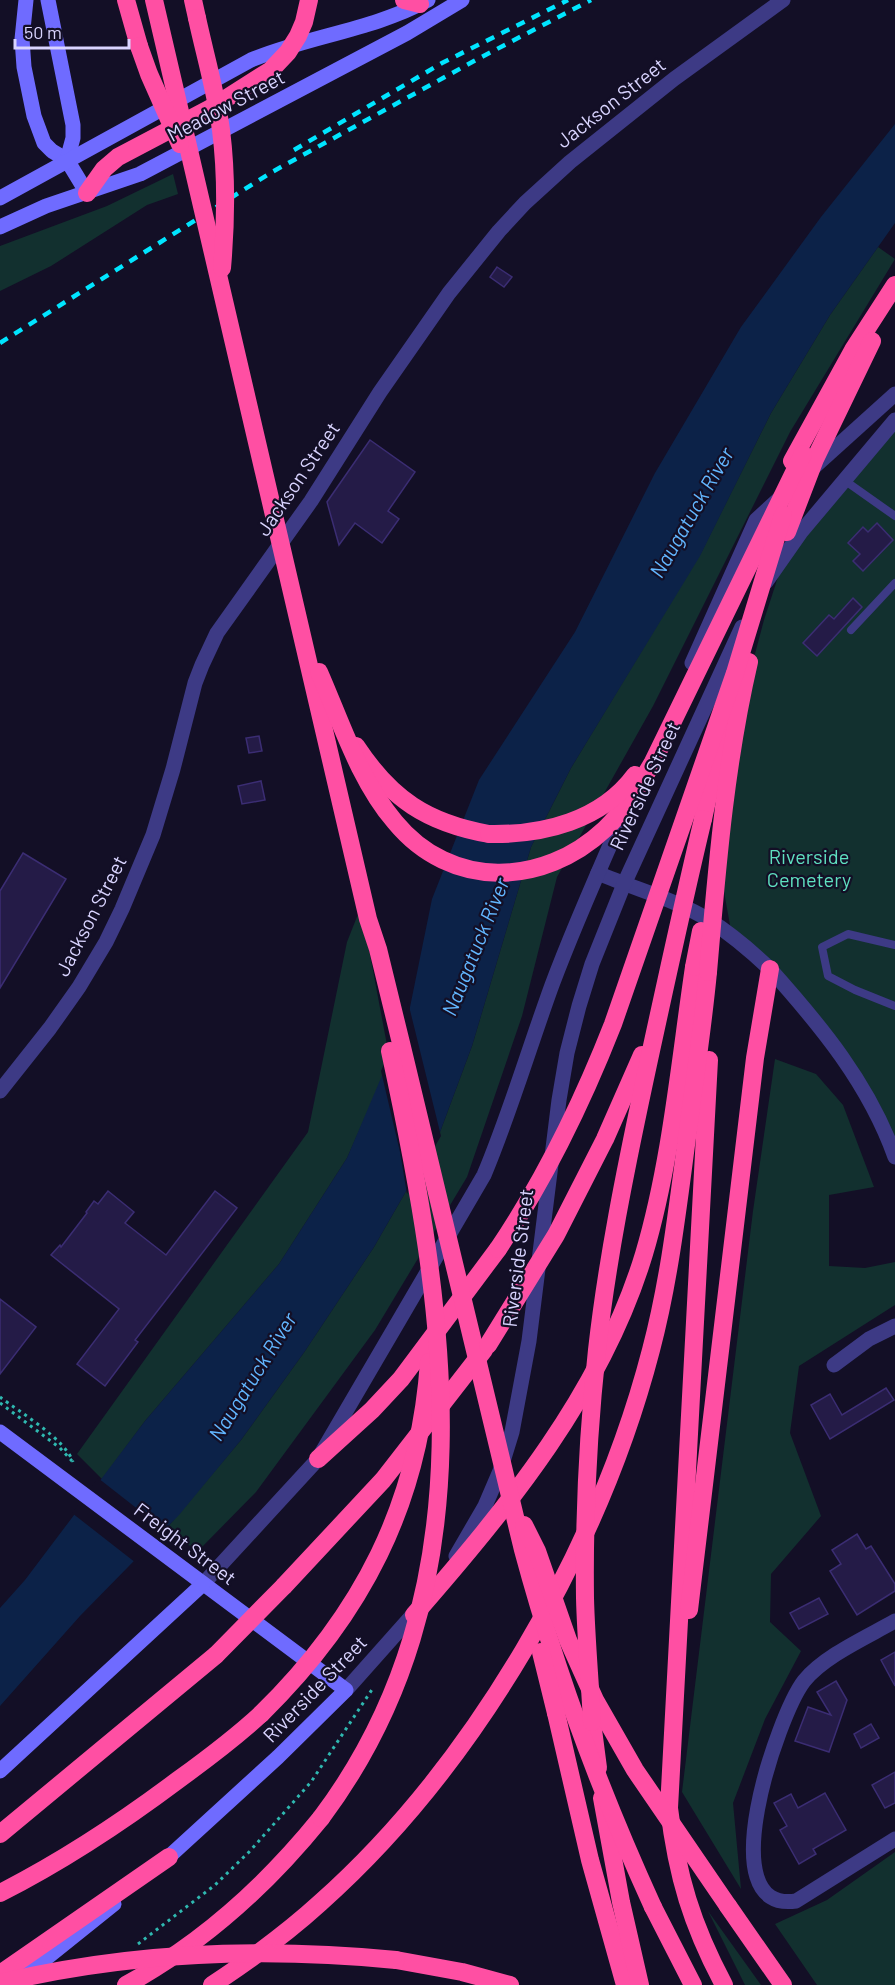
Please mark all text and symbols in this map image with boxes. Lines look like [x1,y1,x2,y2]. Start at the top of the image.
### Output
scale bar [15,12,129,50]
text: 50 m [24,21,62,43]
street label: Jackson Street [551,52,670,152]
street label: Meadow Street [163,64,288,146]
street label: Jackson Street [250,417,344,540]
water label: Naugatuck River [643,442,738,582]
street label: Riverside Street [604,717,684,854]
park label: Riverside Cemetery [767,844,851,891]
street label: Jackson Street [49,851,131,980]
water label: Naugatuck River [436,873,514,1019]
street label: Riverside Street [497,1187,537,1328]
water label: Naugatuck River [202,1307,301,1445]
street label: Freight Street [130,1497,241,1589]
street label: Riverside Street [257,1630,371,1747]

